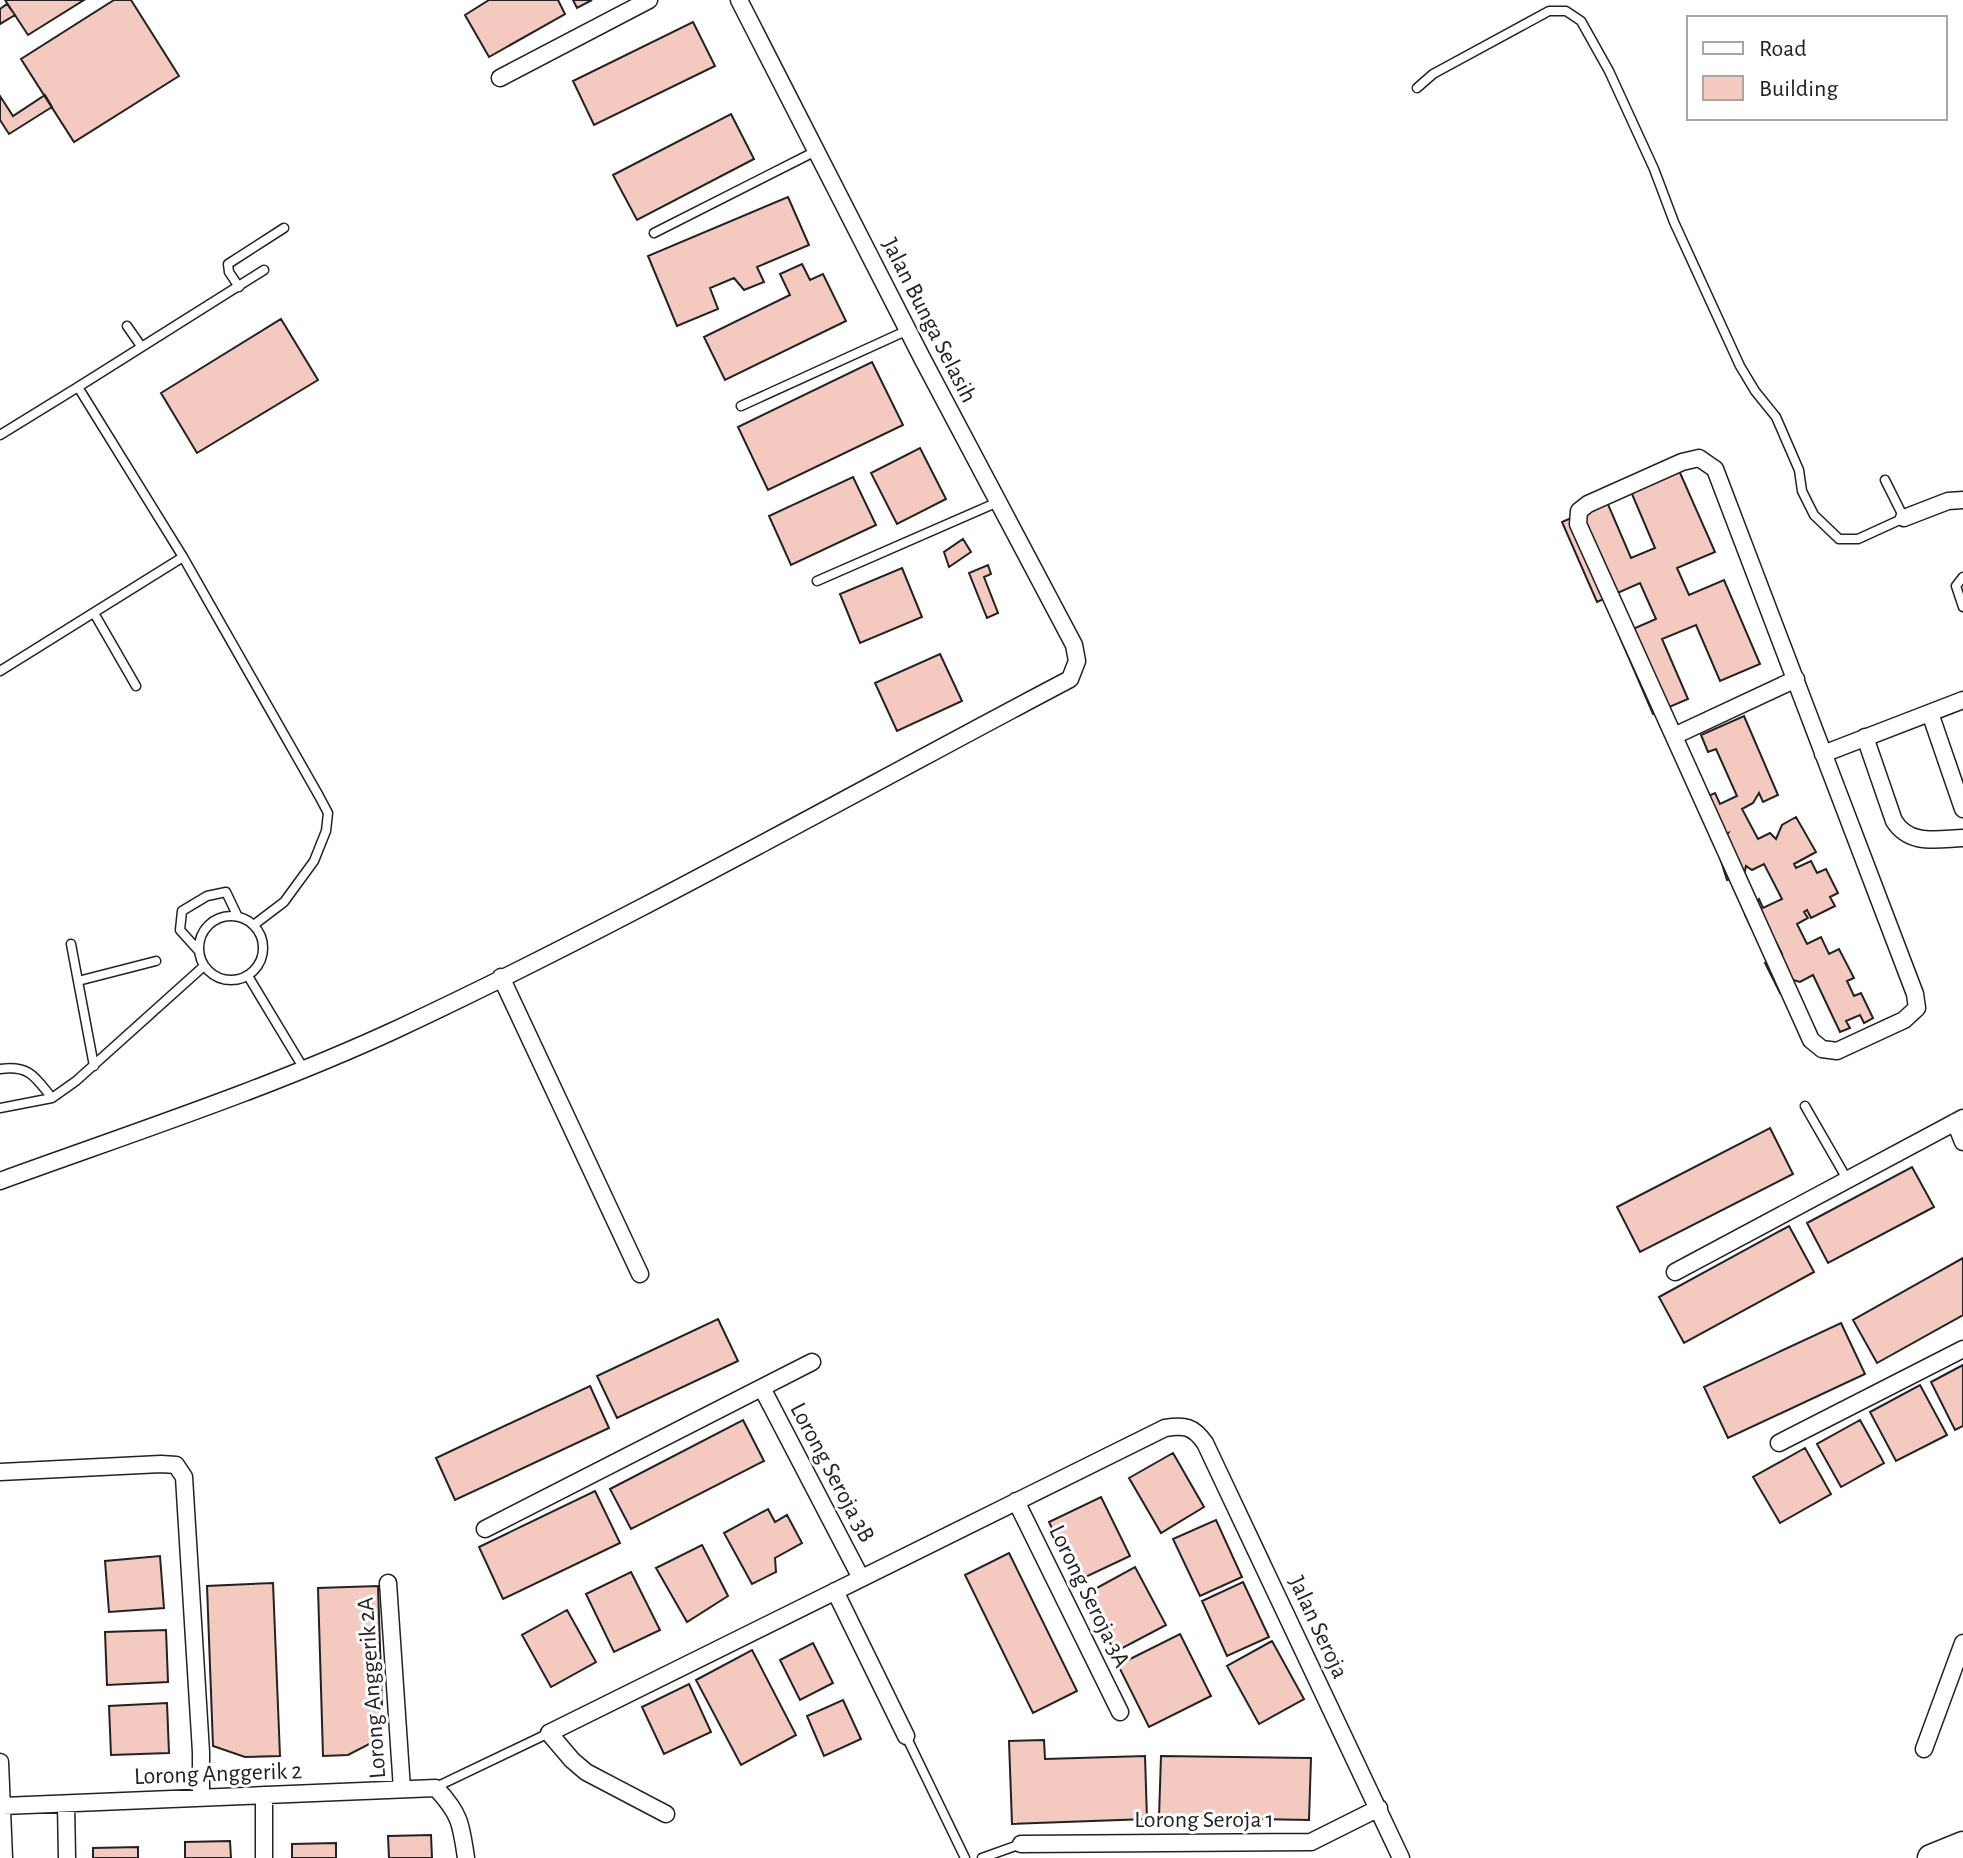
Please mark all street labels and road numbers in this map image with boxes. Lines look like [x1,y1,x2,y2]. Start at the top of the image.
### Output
street label: Jalan Bunga Selasih [877,234,981,407]
street label: Lorong Seroja 3B [785,1399,879,1546]
street label: Lorong Seroja 3A [1044,1521,1134,1672]
street label: Jalan Seroja [1284,1572,1352,1682]
street label: Lorong Anggerik 2A [354,1596,390,1780]
street label: Lorong Anggerik 2 [133,1759,303,1789]
street label: Lorong Seroja 1 [1134,1808,1274,1832]

